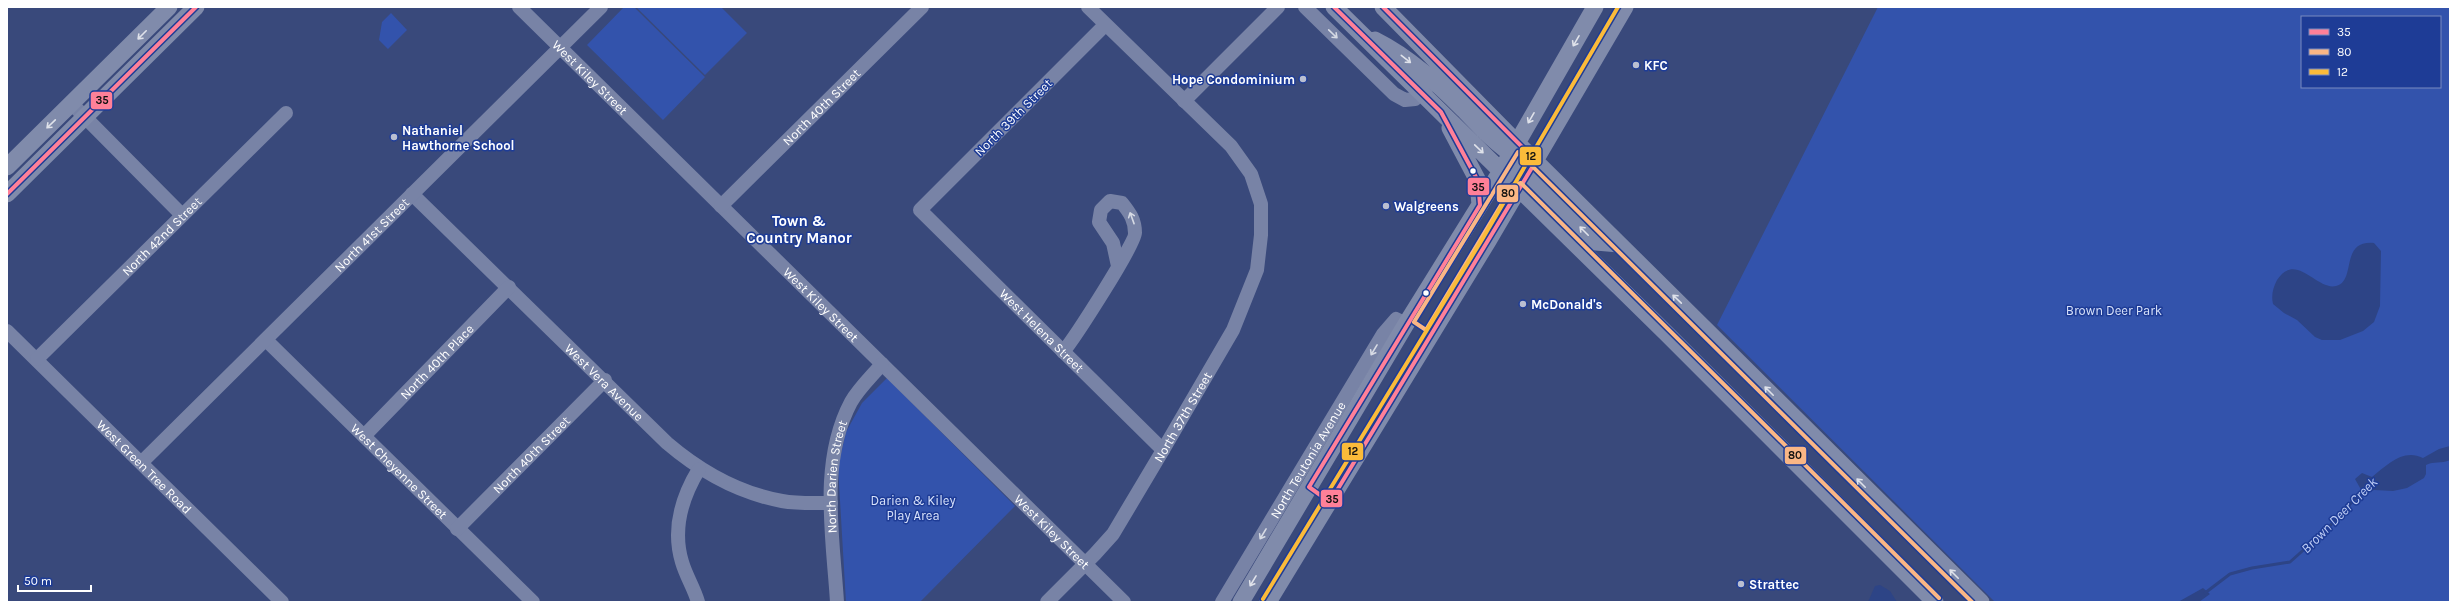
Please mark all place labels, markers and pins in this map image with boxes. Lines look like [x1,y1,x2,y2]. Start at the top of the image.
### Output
place label: KFC [1644,58,1668,73]
marker: KFC [1631,60,1641,70]
place label: Hope Condominium [1172,72,1295,87]
marker: Hope Condominium [1298,74,1308,84]
place label: Nathaniel Hawthorne School [402,123,515,153]
marker: Nathaniel Hawthorne School [389,132,399,142]
unlabelled marker [1468,166,1478,176]
place label: Walgreens [1394,199,1459,214]
marker: Walgreens [1381,201,1391,211]
unlabelled marker [1421,288,1431,298]
place label: McDonald's [1531,297,1603,312]
marker: McDonald's [1518,299,1528,309]
place label: Strattec [1749,577,1799,592]
marker: Strattec [1736,579,1746,589]

